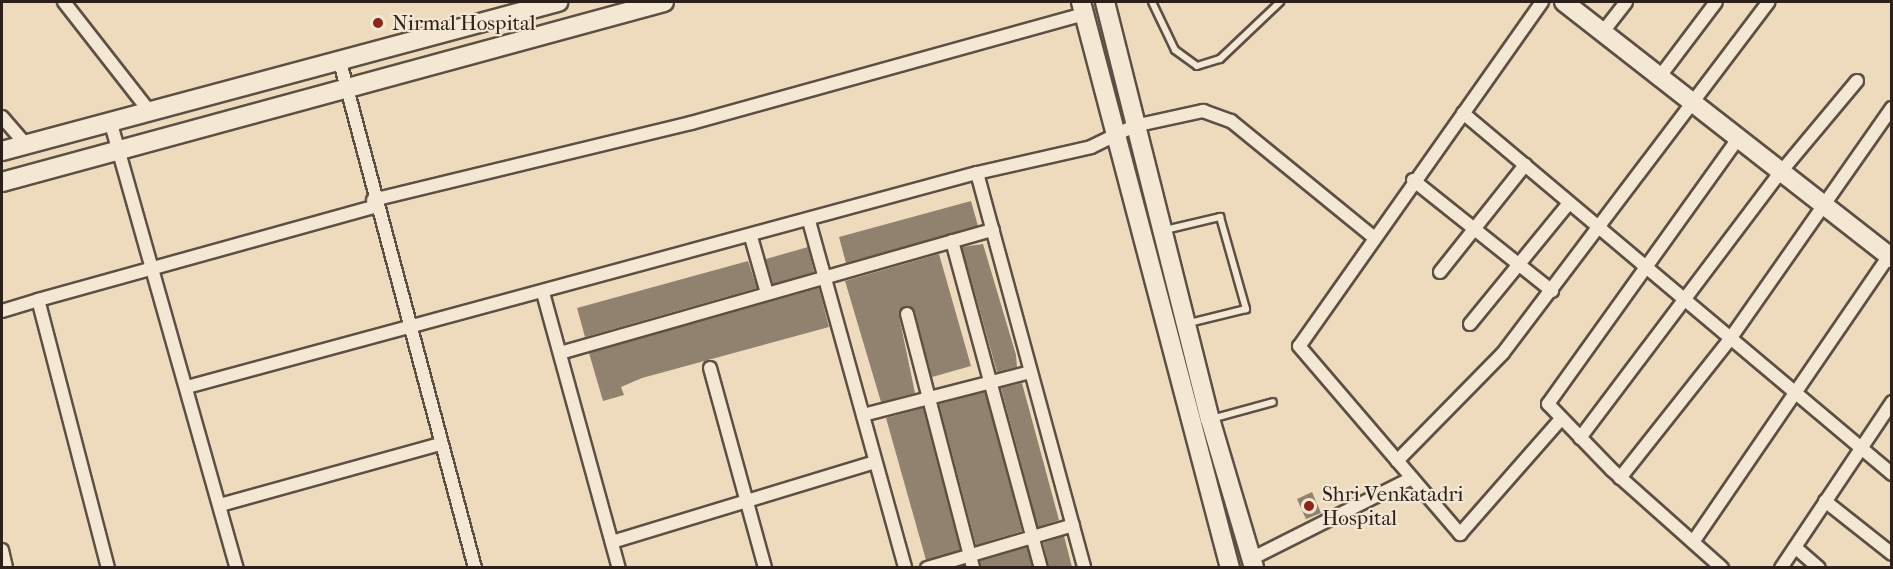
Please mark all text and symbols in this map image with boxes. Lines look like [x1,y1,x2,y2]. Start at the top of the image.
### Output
place label: Nirmal Hospital [392,10,535,36]
marker: Nirmal Hospital [369,14,387,32]
place label: Shri Venkatadri Hospital [1322,481,1464,531]
marker: Shri Venkatadri Hospital [1300,497,1318,515]

